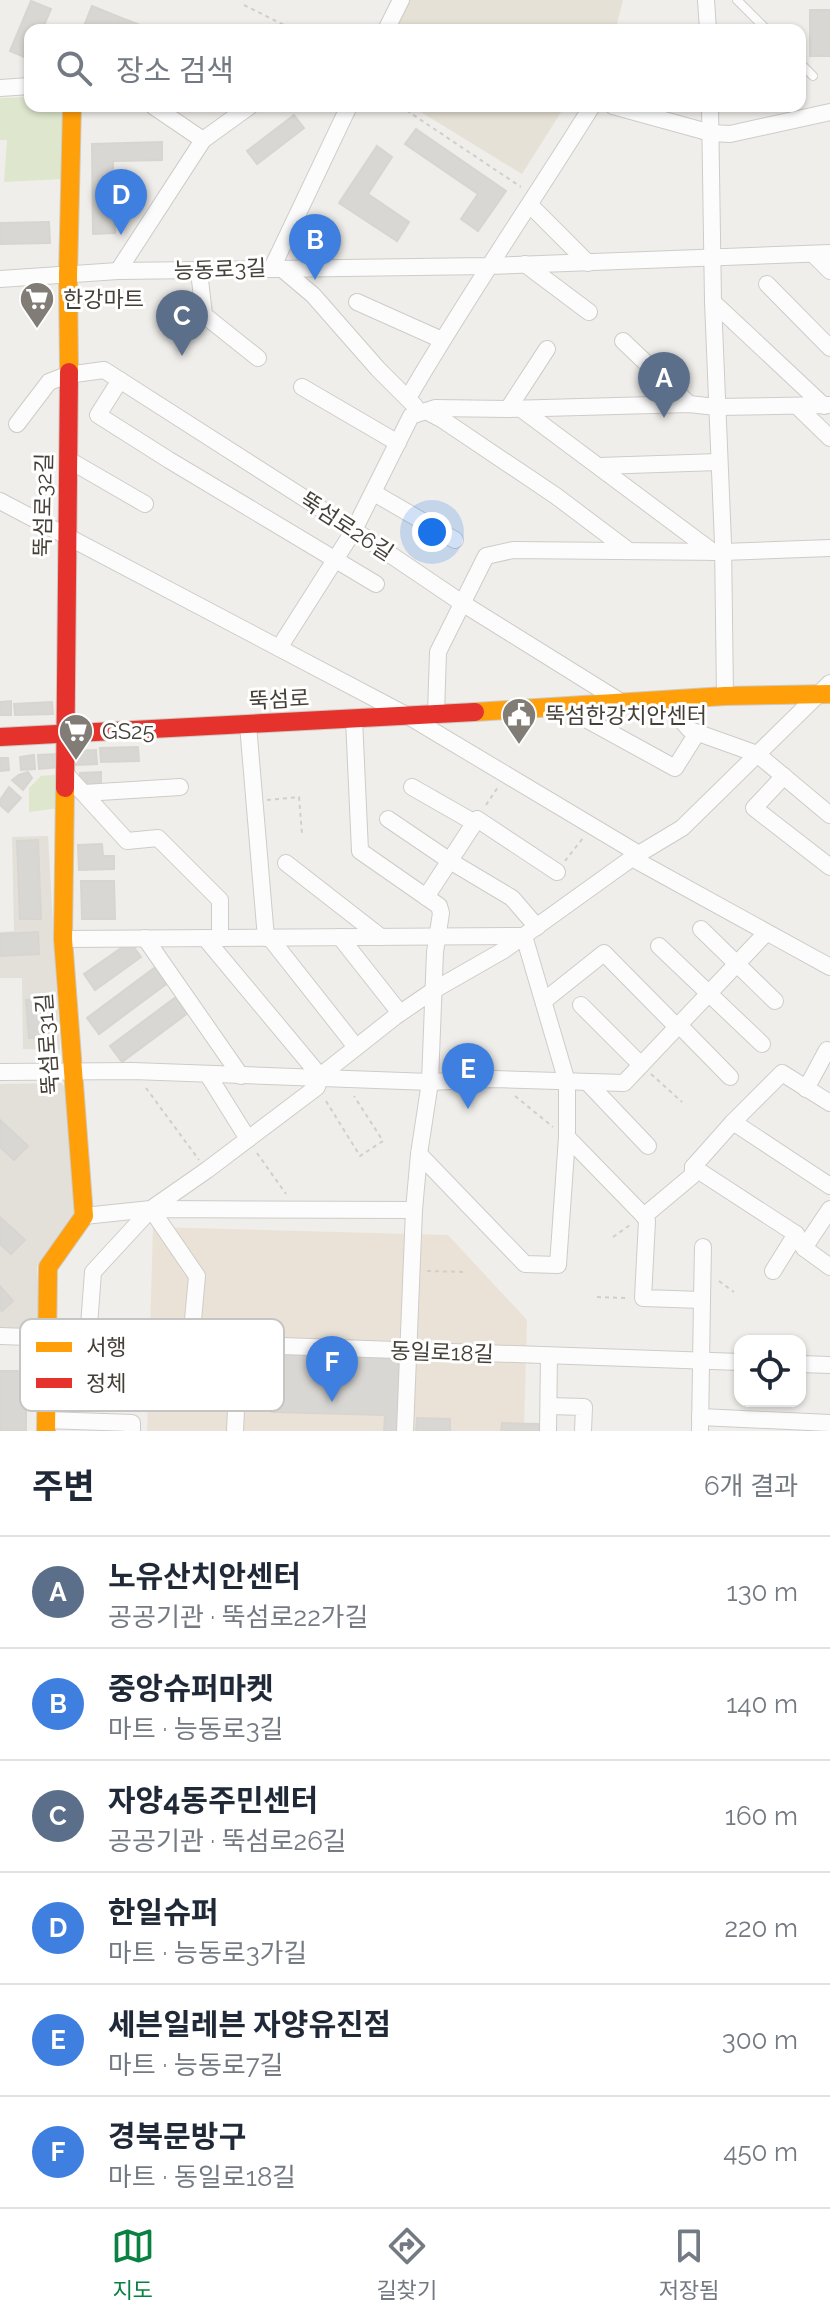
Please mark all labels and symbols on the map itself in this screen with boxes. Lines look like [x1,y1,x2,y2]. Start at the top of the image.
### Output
pin: D [95,169,147,235]
pin: B [289,214,341,280]
street label: 능동로3길 [173,254,267,284]
supermarket icon: 한강마트 [18,280,56,330]
place label: 한강마트 [63,286,144,312]
pin: C [156,290,208,356]
pin: A [638,352,690,418]
street label: 뚝섬로32길 [29,453,57,557]
street label: 뚝섬로26길 [296,486,398,566]
your location [412,512,452,552]
street label: 뚝섬로 [248,684,310,714]
public building icon: 뚝섬한강치안센터 [500,696,538,746]
place label: 뚝섬한강치안센터 [545,702,707,728]
supermarket icon: GS25 [57,712,95,762]
place label: GS25 [102,718,155,744]
street label: 뚝섬로31길 [30,992,64,1096]
pin: E [442,1043,494,1109]
legend [20,1319,284,1411]
text: 서행 [86,1334,126,1360]
pin: F [306,1336,358,1402]
street label: 동일로18길 [390,1337,494,1367]
text: 정체 [86,1370,126,1396]

